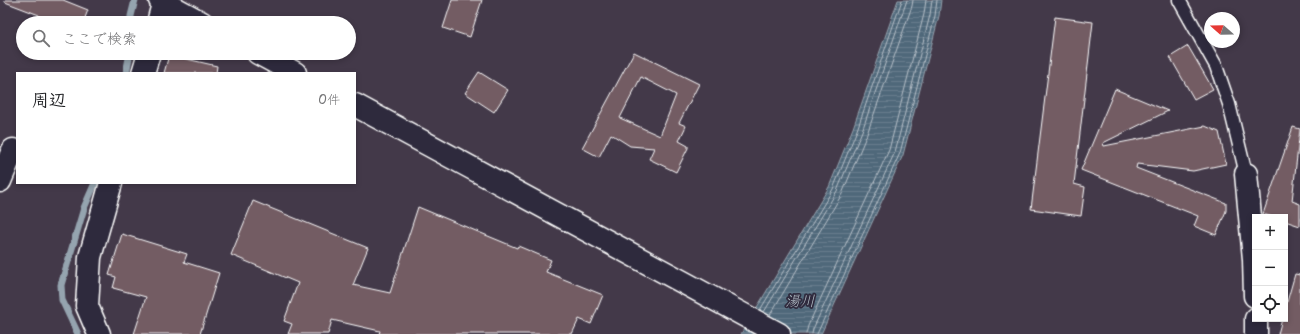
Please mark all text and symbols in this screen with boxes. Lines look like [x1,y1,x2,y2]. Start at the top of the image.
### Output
north arrow [1204,12,1240,48]
search box [16,16,356,60]
icon: search [30,27,52,49]
text: ここで検索 [62,29,137,49]
text: 周辺 [32,89,66,111]
text: 0件 [318,91,340,108]
map controls [1252,214,1288,322]
button: + [1252,214,1288,250]
button: − [1252,250,1288,286]
button: locate [1252,286,1288,322]
water label: 湯川 [785,291,815,311]

